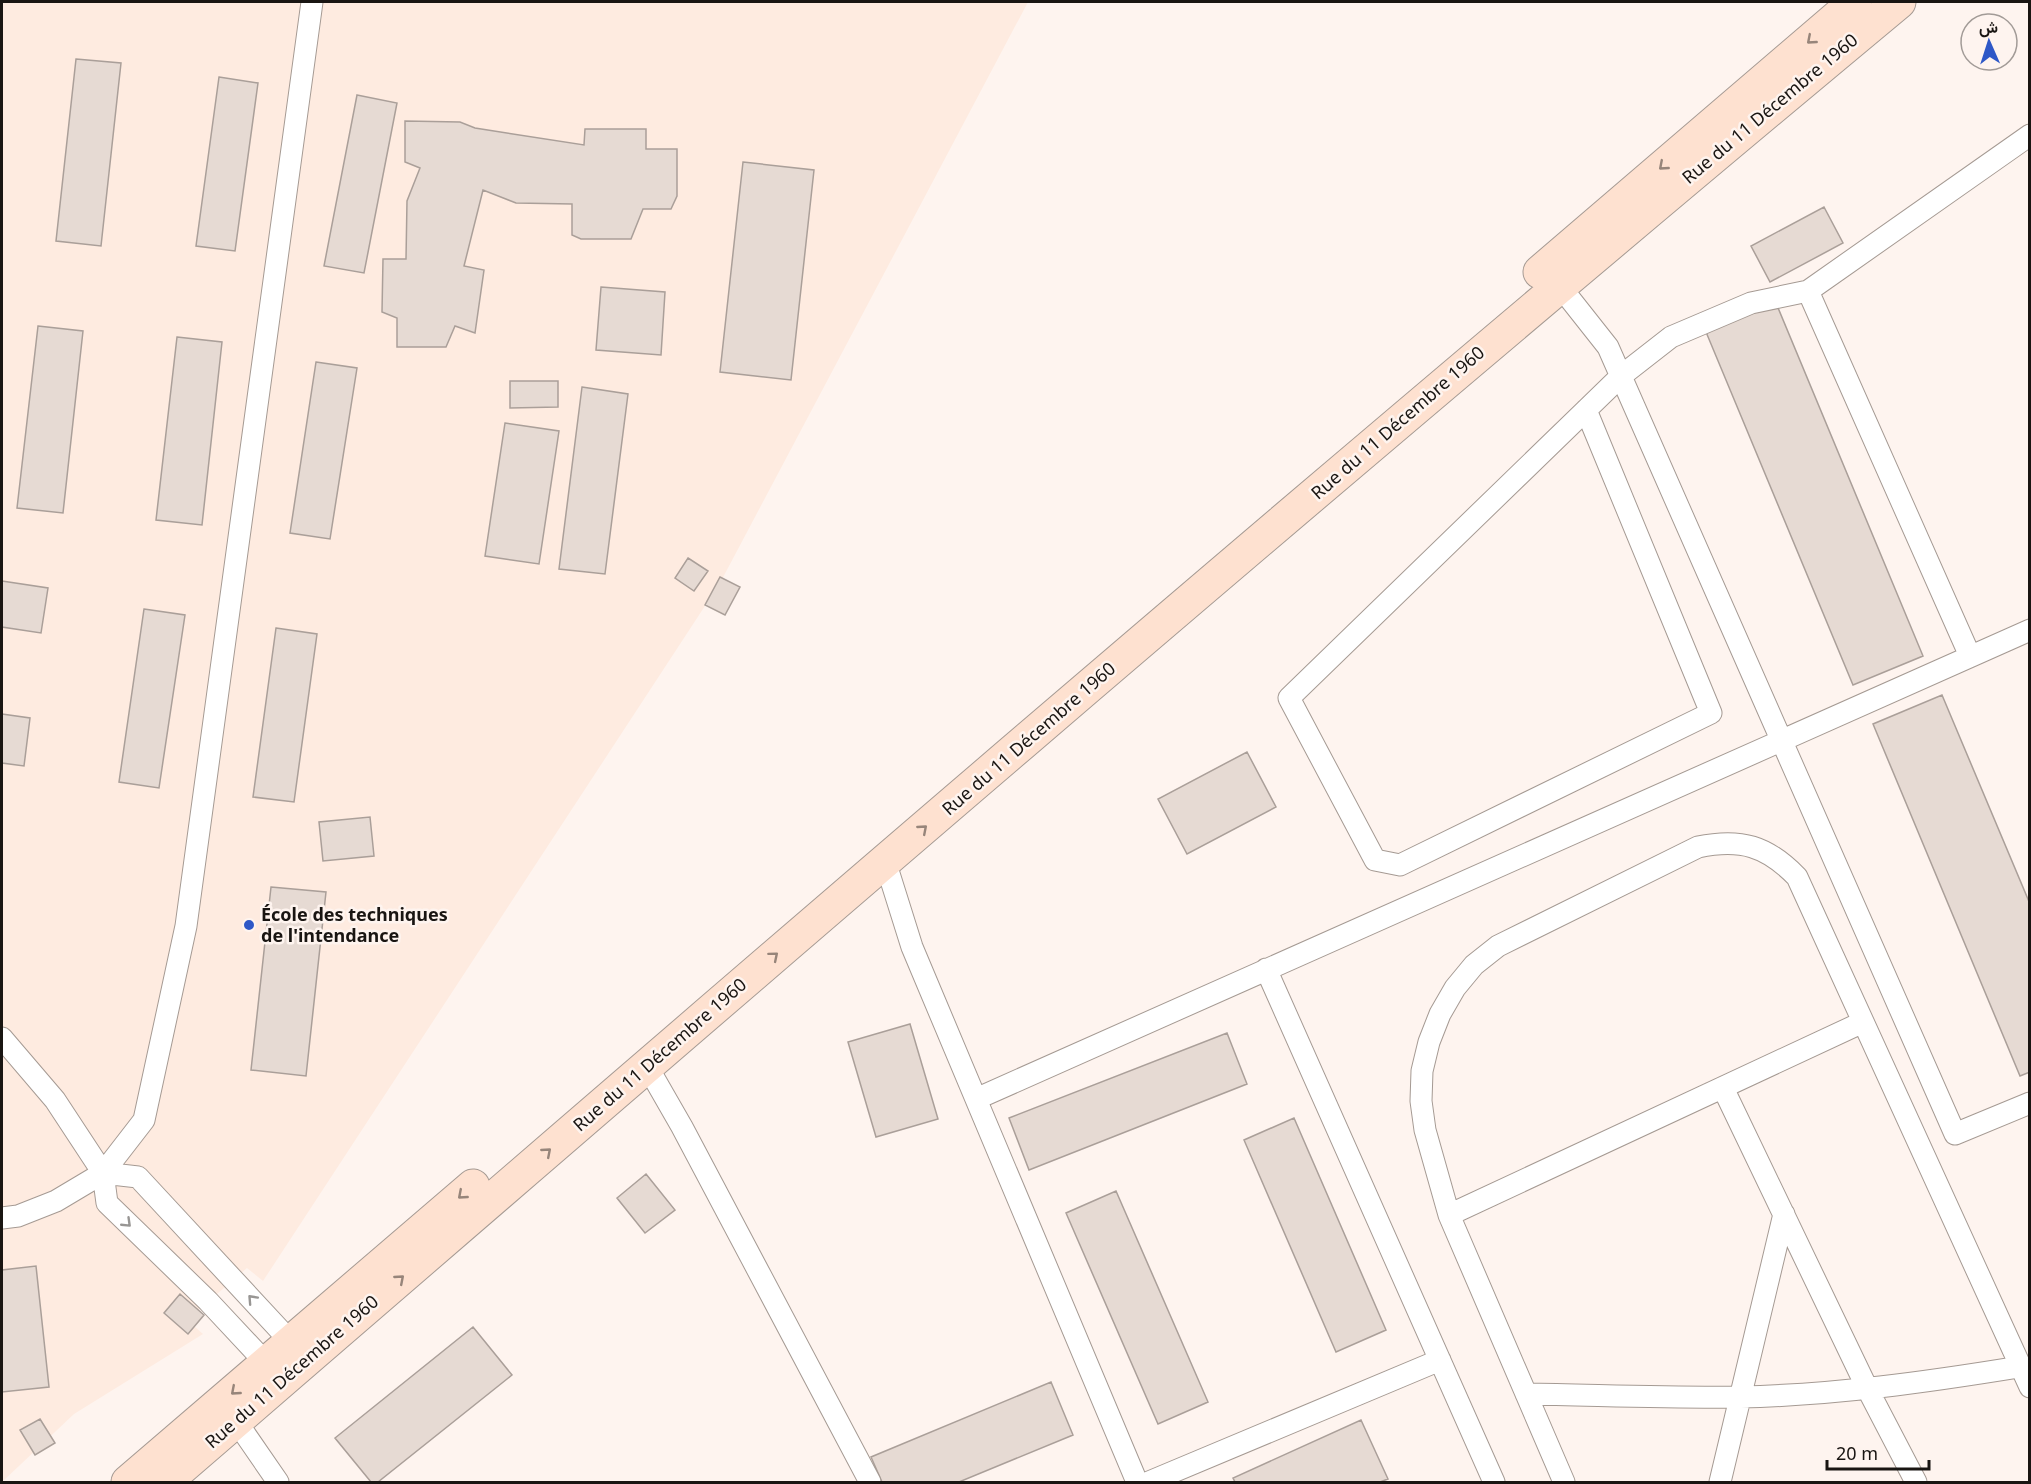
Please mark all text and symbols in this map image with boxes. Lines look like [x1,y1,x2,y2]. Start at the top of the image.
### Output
north arrow [1959,12,2019,72]
text: ش [1978,16,1998,39]
street label: Rue du 11 Décembre 1960 [1676,28,1862,189]
one-way arrow [1807,32,1818,43]
one-way arrow [1659,159,1670,170]
street label: Rue du 11 Décembre 1960 [1306,340,1489,504]
street label: Rue du 11 Décembre 1960 [937,656,1120,820]
one-way arrow [916,826,927,837]
place label: École des techniques de l'intendance [261,902,448,947]
marker: École des techniques de l'intendance [242,918,256,932]
one-way arrow [767,952,778,963]
street label: Rue du 11 Décembre 1960 [568,972,751,1136]
one-way arrow [540,1148,551,1159]
one-way arrow [458,1188,469,1199]
one-way arrow [120,1215,131,1226]
one-way arrow [393,1276,404,1287]
street label: Rue du 11 Décembre 1960 [200,1289,383,1453]
one-way arrow [248,1295,259,1306]
one-way arrow [231,1383,242,1394]
scale bar [1827,1433,1929,1471]
text: 20 m [1836,1441,1878,1465]

